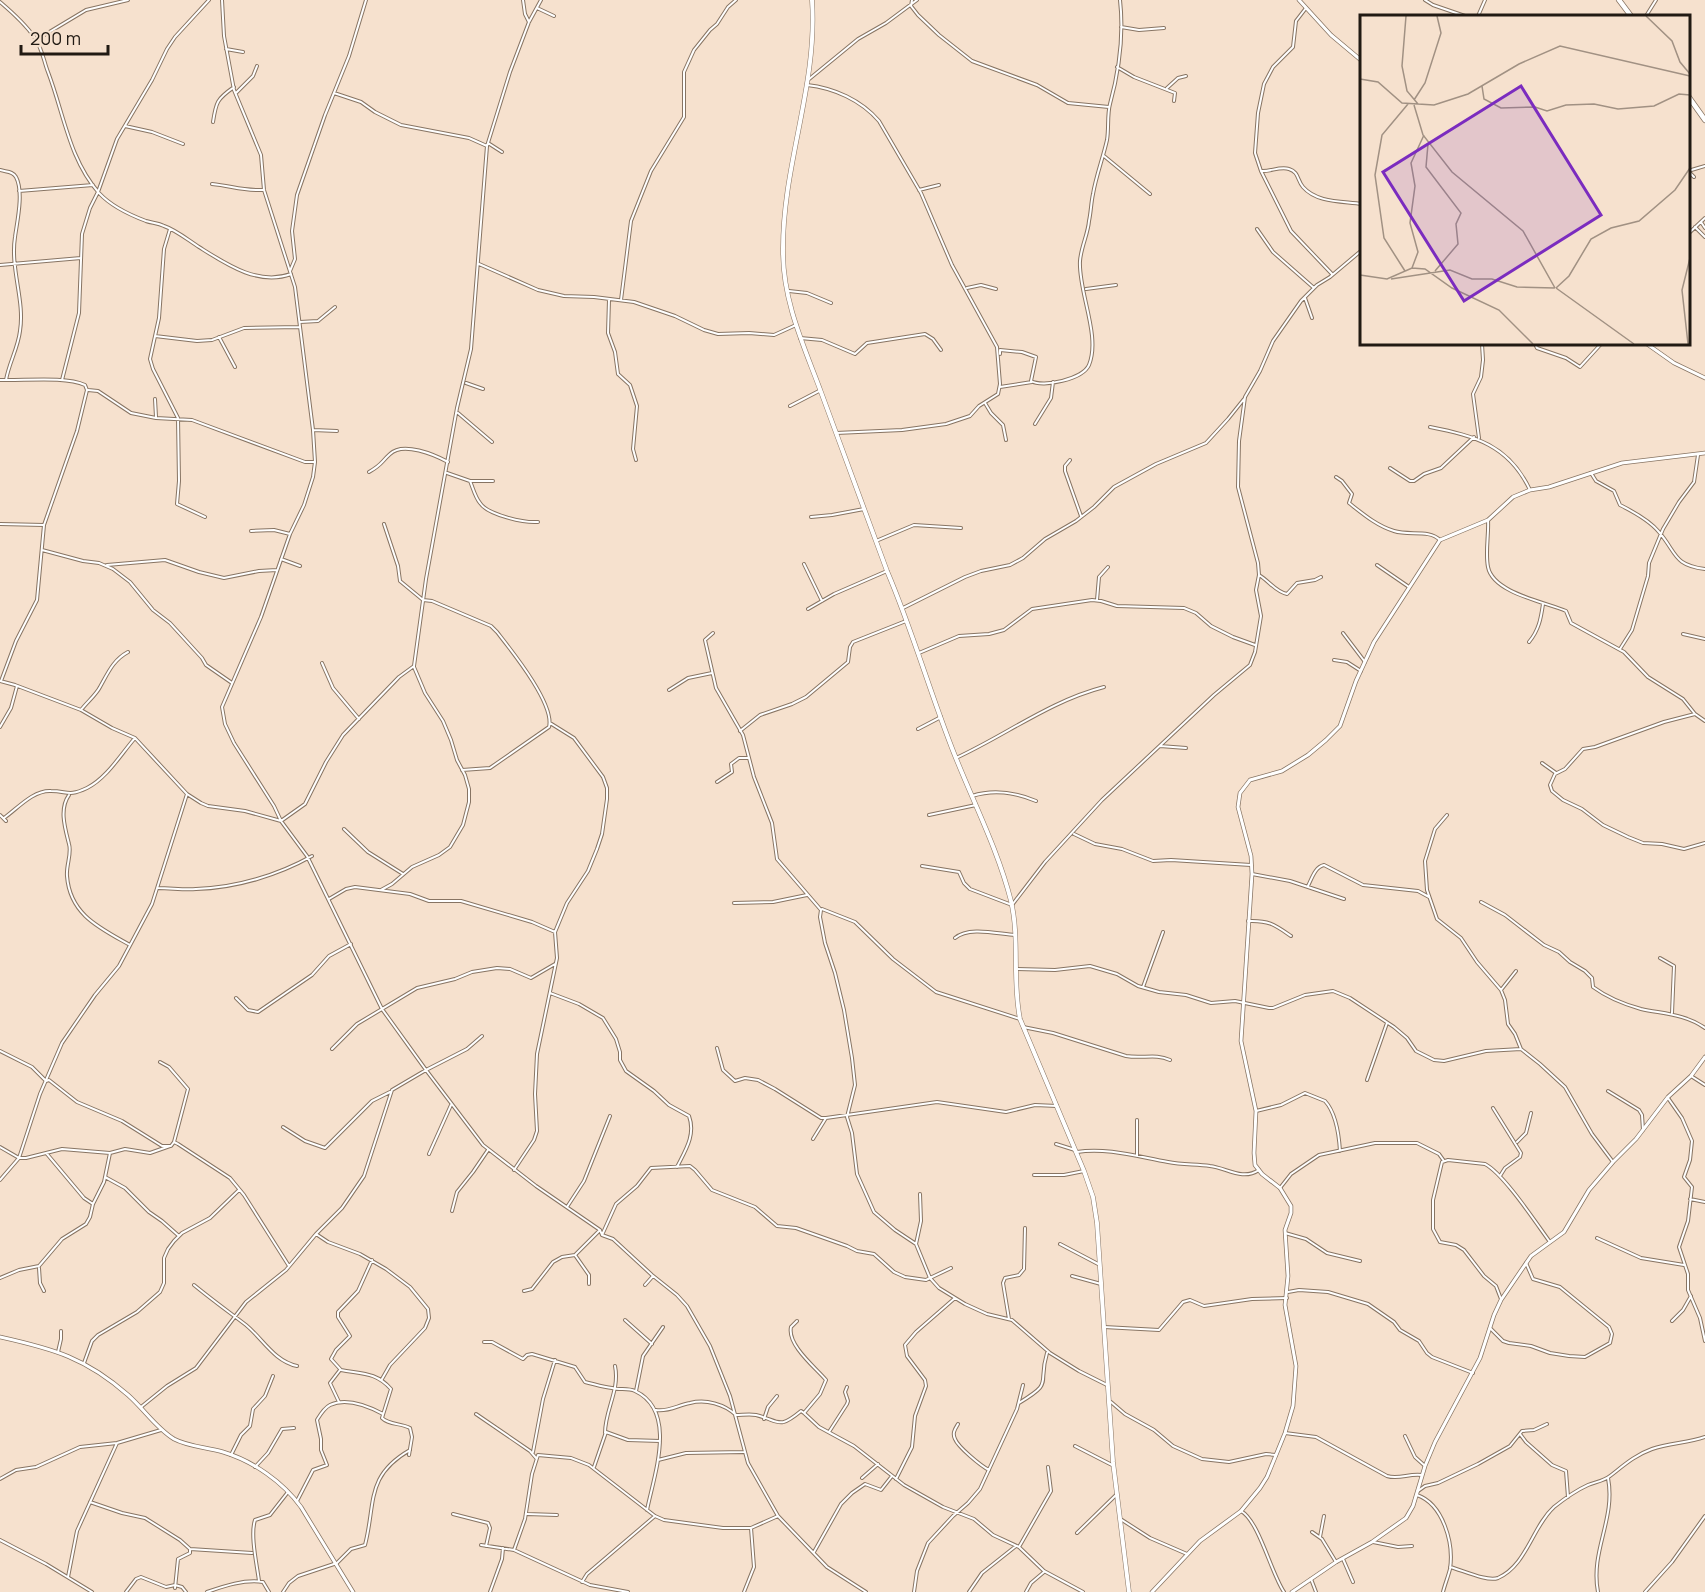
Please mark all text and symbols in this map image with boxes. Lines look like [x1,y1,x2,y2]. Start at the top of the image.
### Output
inset map [1360,15,1690,345]
scale bar [21,18,108,56]
text: 200 m [30,26,81,50]

